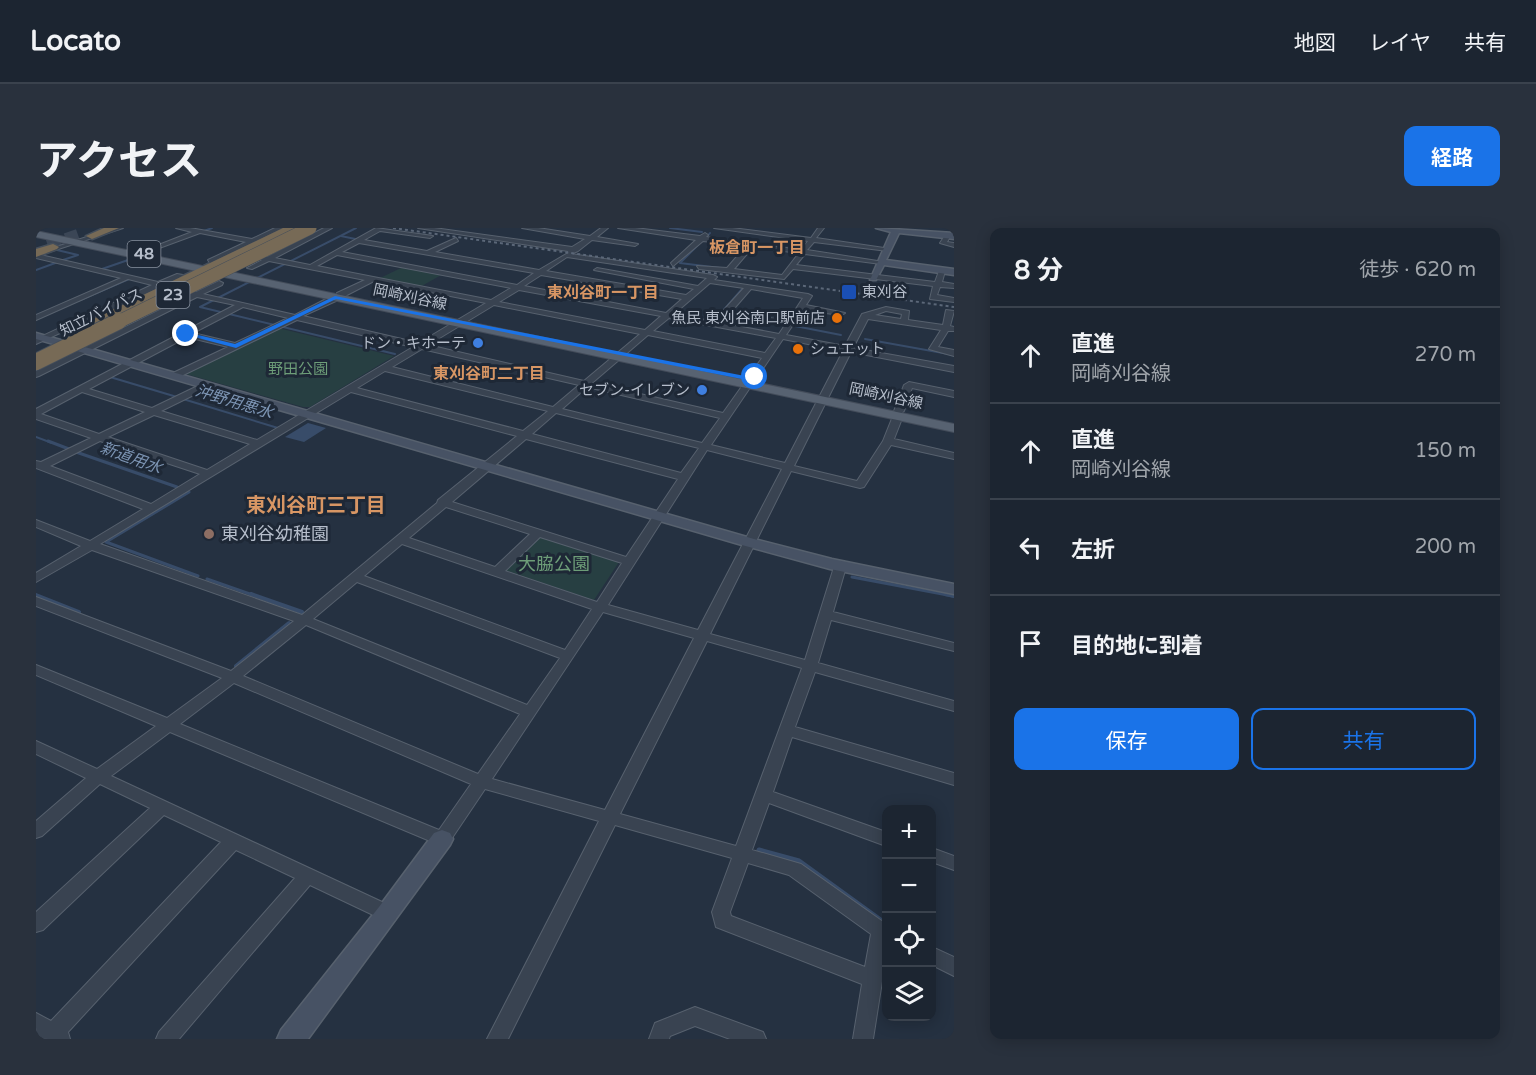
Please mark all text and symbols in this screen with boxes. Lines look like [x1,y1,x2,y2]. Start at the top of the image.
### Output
text: Locato [30,24,121,58]
text: 地図 [1294,31,1336,56]
text: レイヤ [1369,31,1431,56]
text: 共有 [1464,31,1506,56]
button: 経路 [1404,126,1500,186]
text: アクセス [36,136,202,187]
district label: 板倉町一丁目 [709,238,805,258]
road number: 48 [128,241,160,267]
text: 8 分 [1014,255,1063,286]
text: 徒歩 · 620 m [1359,258,1476,282]
street label: 岡崎刈谷線 [371,280,449,314]
road number: 23 [156,282,190,308]
district label: 東刈谷町一丁目 [547,283,659,303]
marker: 東刈谷 [840,283,858,301]
place label: 東刈谷 [862,283,907,301]
street label: 知立バイパス [57,284,145,340]
place label: 魚民 東刈谷南口駅前店 [671,309,825,327]
marker: 魚民 東刈谷南口駅前店 [830,311,844,325]
route end [172,320,198,346]
text: 直進 [1071,331,1115,357]
place label: ドン・キホーテ [361,334,466,352]
marker: ドン・キホーテ [471,336,485,350]
icon: ahead [1014,339,1047,372]
place label: シュエット [810,340,885,358]
marker: シュエット [791,342,805,356]
text: 270 m [1415,343,1476,367]
park label: 野田公園 [268,360,328,378]
text: 岡崎刈谷線 [1071,362,1171,386]
route start [741,363,767,389]
district label: 東刈谷町二丁目 [433,364,545,384]
street label: 岡崎刈谷線 [847,379,925,413]
water label: 沖野用悪水 [193,381,277,424]
place label: セブン-イレブン [579,381,690,399]
marker: セブン-イレブン [695,383,709,397]
text: 直進 [1071,427,1115,453]
icon: ahead [1014,435,1047,468]
water label: 新道用水 [98,438,166,479]
text: 150 m [1415,439,1476,463]
text: 岡崎刈谷線 [1071,458,1171,482]
district label: 東刈谷町三丁目 [246,494,386,518]
place label: 東刈谷幼稚園 [221,523,329,545]
marker: 東刈谷幼稚園 [202,527,216,541]
icon: left [1014,531,1047,564]
text: 200 m [1415,535,1476,559]
text: 左折 [1071,537,1115,563]
park label: 大脇公園 [518,553,590,575]
icon: arrive [1014,627,1047,660]
text: 目的地に到着 [1071,633,1203,659]
button: 保存 [1014,708,1239,770]
button: 共有 [1251,708,1476,770]
map controls [882,805,936,1021]
button: + [882,805,936,859]
button: − [882,859,936,913]
button: locate [882,913,936,967]
button: layers [882,967,936,1021]

